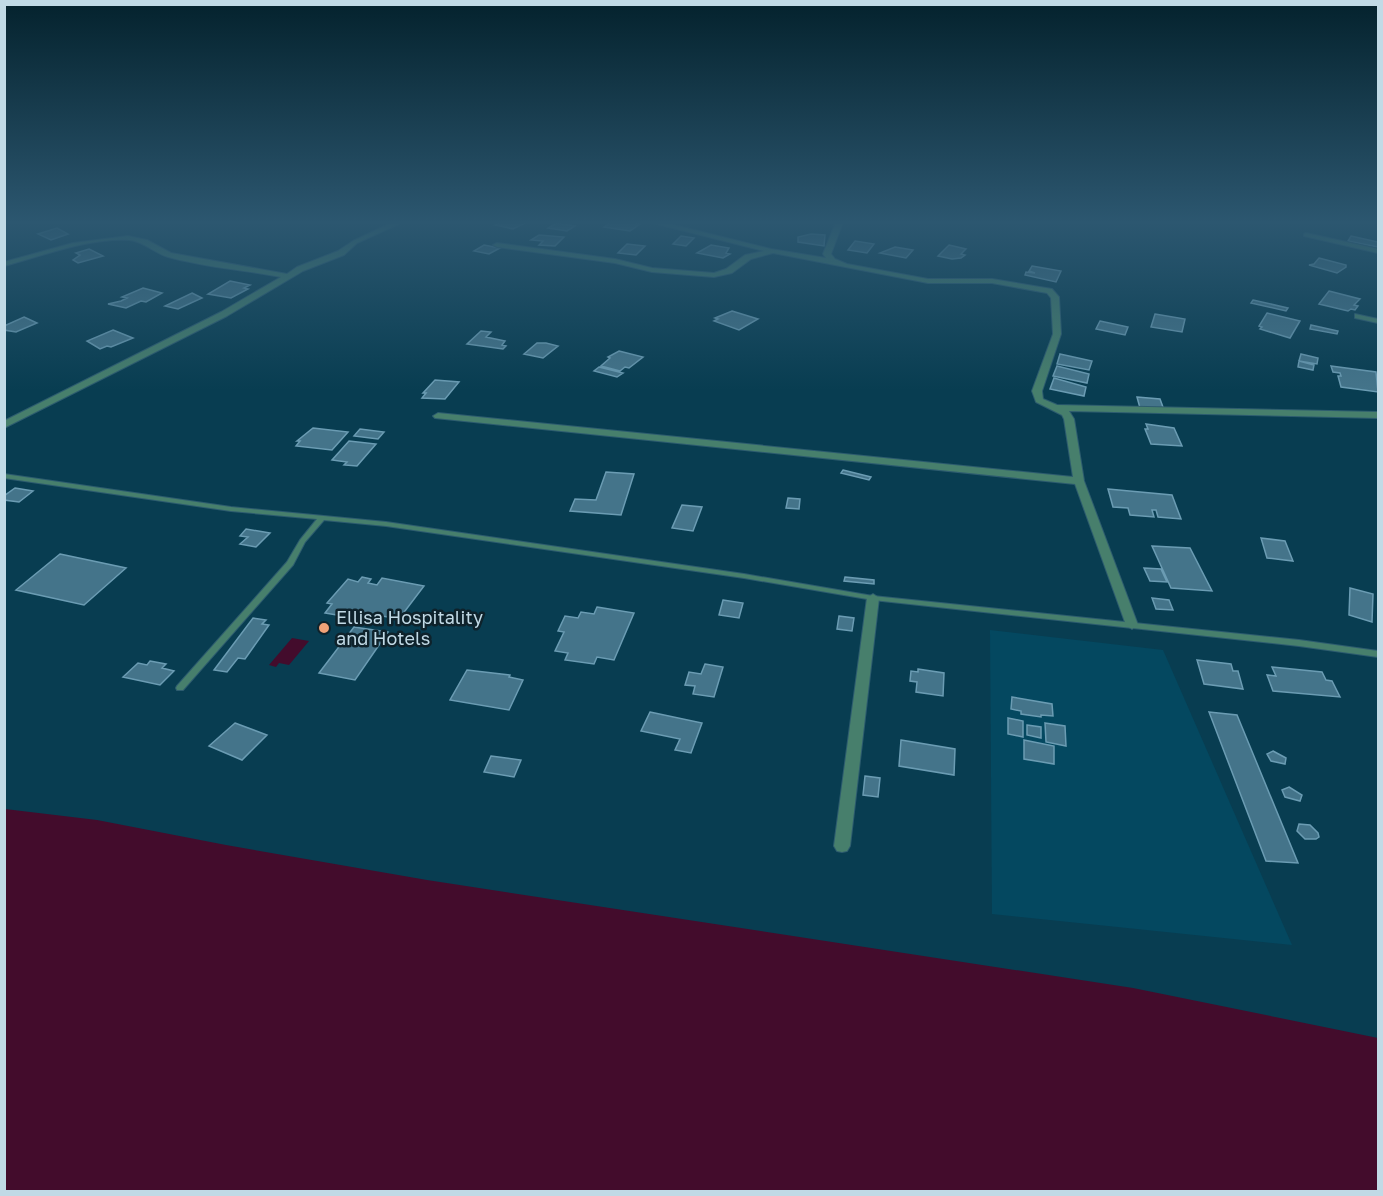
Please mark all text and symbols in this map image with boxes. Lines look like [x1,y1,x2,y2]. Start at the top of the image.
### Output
place label: Ellisa Hospitality and Hotels [336,606,483,649]
marker: Ellisa Hospitality and Hotels [317,621,331,635]

